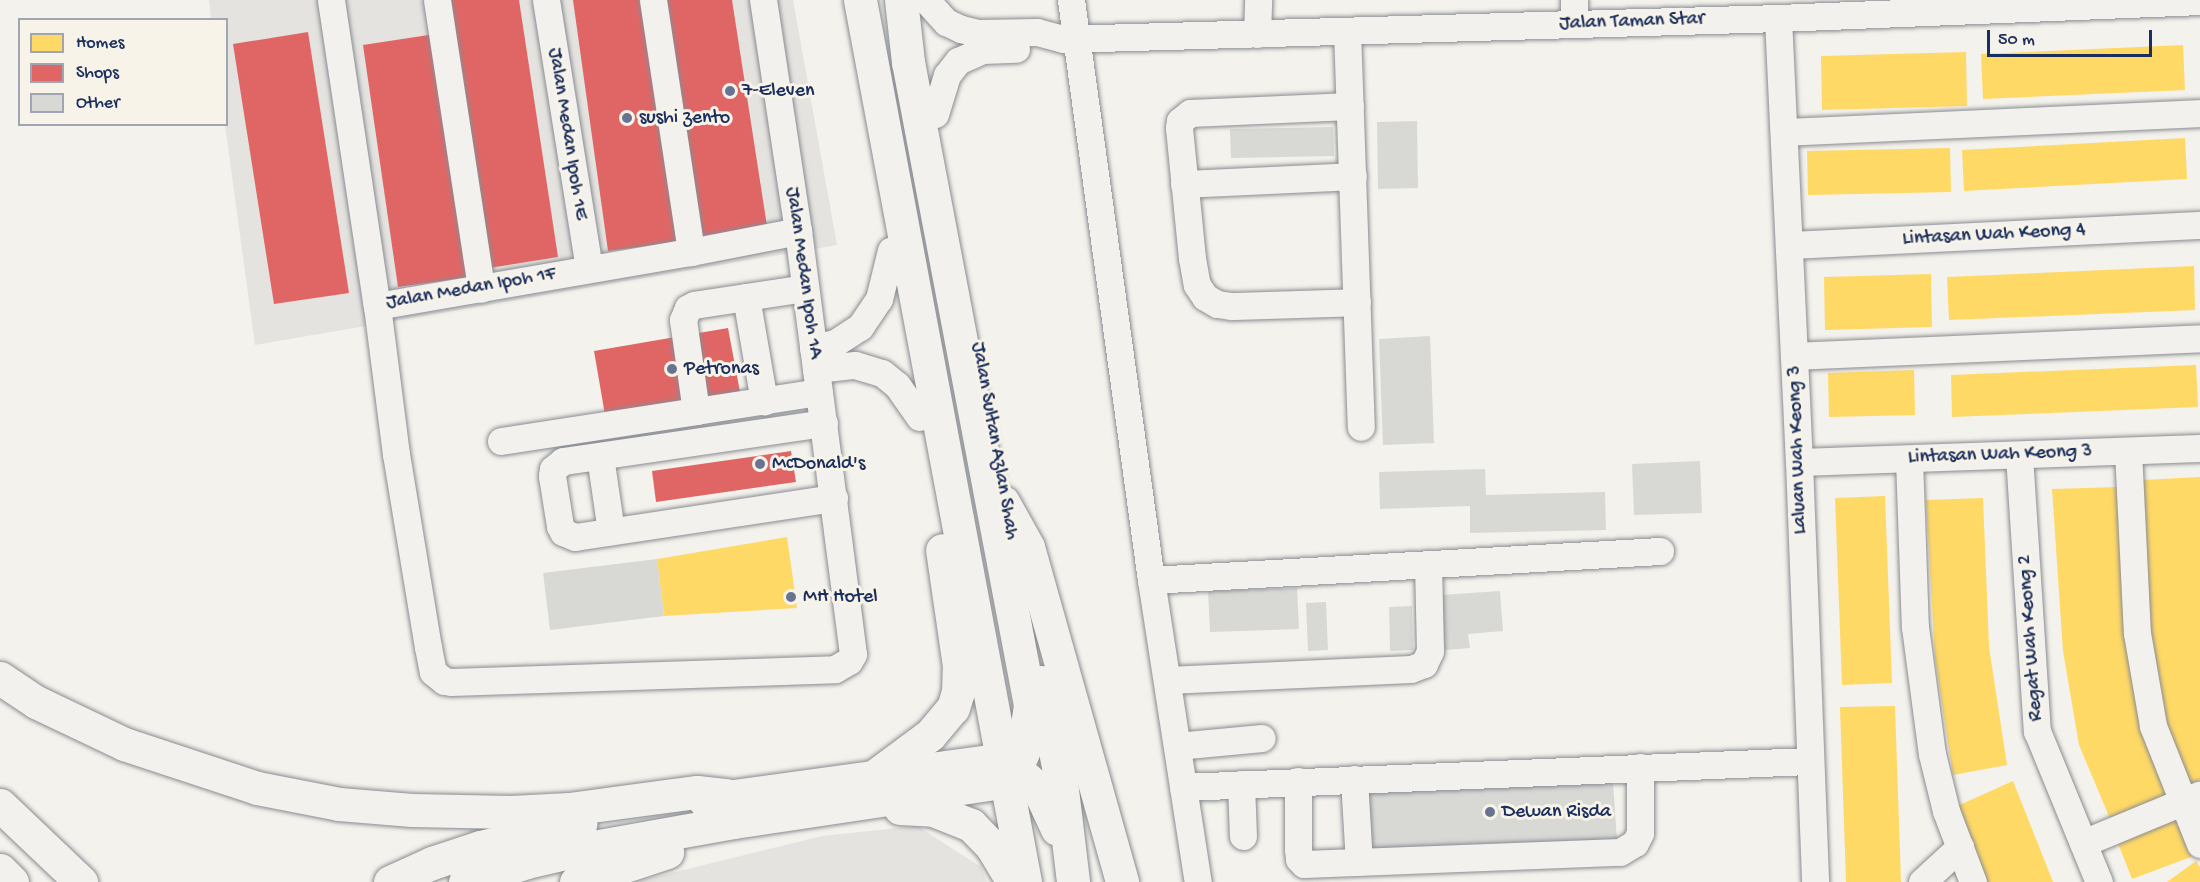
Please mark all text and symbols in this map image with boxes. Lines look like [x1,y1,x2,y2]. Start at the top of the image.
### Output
street label: Jalan Taman Star [1559,7,1705,37]
legend [18,18,228,126]
scale bar [1990,18,2155,56]
text: 50 m [1998,30,2035,51]
text: Homes [76,33,124,54]
street label: Jalan Medan Ipoh 1E [542,46,592,222]
text: Shops [76,63,119,84]
place label: 7-Eleven [742,79,815,103]
marker: 7-Eleven [723,84,737,98]
text: Other [76,93,120,114]
place label: sushi zento [639,106,730,130]
marker: sushi zento [620,111,634,125]
street label: Jalan Medan Ipoh 1A [779,186,827,360]
street label: Lintasan Wah Keong 4 [1902,218,2086,252]
street label: Jalan Medan Ipoh 1F [384,262,558,316]
street label: Jalan Sultan Azlan Shah [965,340,1023,542]
place label: Petronas [684,357,759,381]
marker: Petronas [665,362,679,376]
street label: Laluan Wah Keong 3 [1783,365,1813,535]
street label: Lintasan Wah Keong 3 [1907,440,2093,470]
place label: McDonald's [772,452,865,476]
marker: McDonald's [753,457,767,471]
street label: Regat Wah Keong 2 [2013,554,2049,722]
place label: MH Hotel [803,585,878,609]
marker: MH Hotel [784,590,798,604]
place label: Dewan Risda [1502,800,1611,824]
marker: Dewan Risda [1483,805,1497,819]

